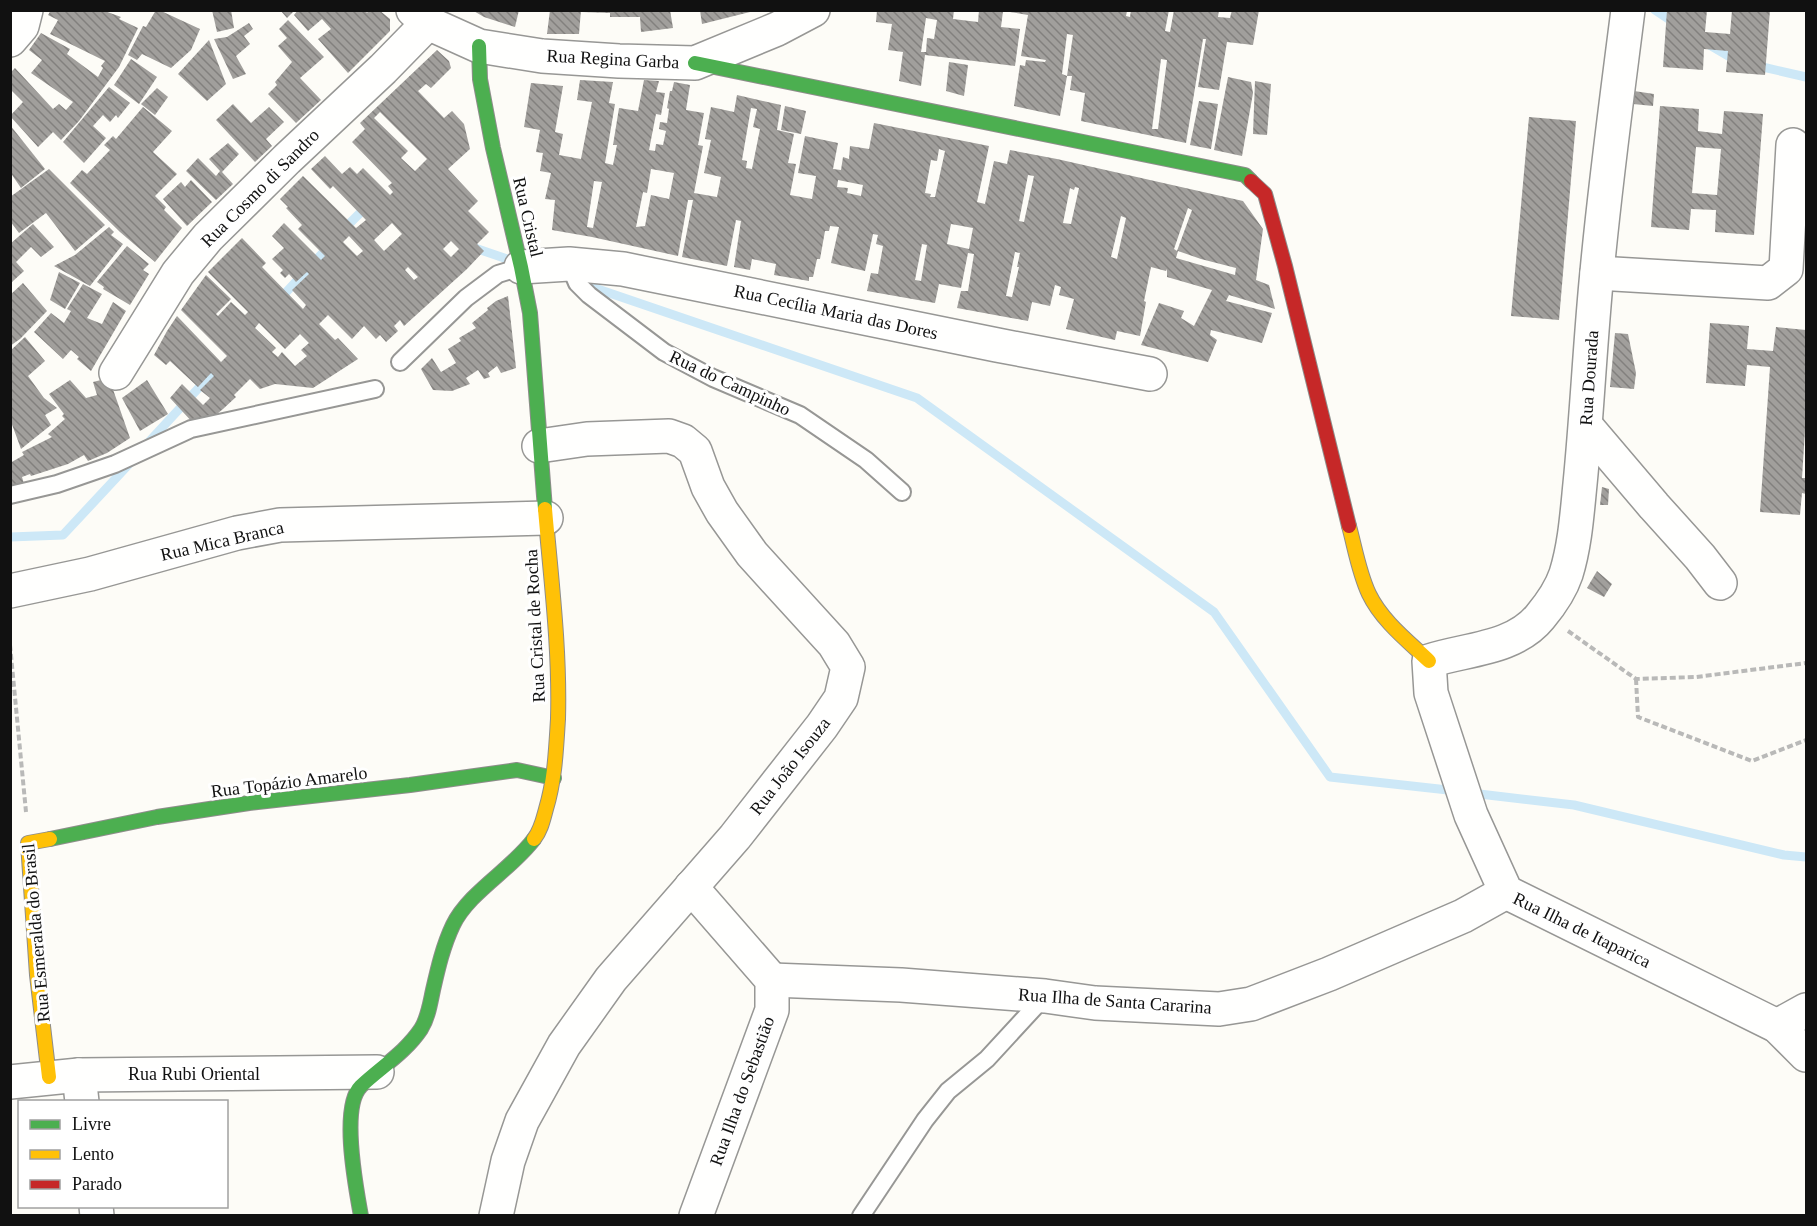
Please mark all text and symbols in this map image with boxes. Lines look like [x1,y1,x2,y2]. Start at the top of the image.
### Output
street label: Rua Regina Garba [546,46,680,72]
street label: Rua Cosmo di Sandro [197,125,323,251]
street label: Rua Cristal [509,175,547,259]
street label: Rua Cecília Maria das Dores [732,281,940,343]
street label: Rua Dourada [1576,330,1602,426]
street label: Rua do Campinho [666,346,794,420]
street label: Rua Mica Branca [158,517,286,565]
street label: Rua Cristal de Rocha [521,549,549,703]
street label: Rua João Isouza [746,713,834,819]
street label: Rua Topázio Amarelo [210,762,368,802]
street label: Rua Esmeralda do Brasil [18,843,54,1023]
street label: Rua Ilha de Itaparica [1510,888,1654,972]
street label: Rua Ilha de Santa Cararina [1018,984,1212,1018]
street label: Rua Ilha do Sebastião [706,1014,778,1168]
street label: Rua Rubi Oriental [128,1064,260,1084]
legend [18,1100,228,1208]
text: Livre [72,1114,111,1134]
text: Lento [72,1144,114,1164]
text: Parado [72,1174,122,1194]

